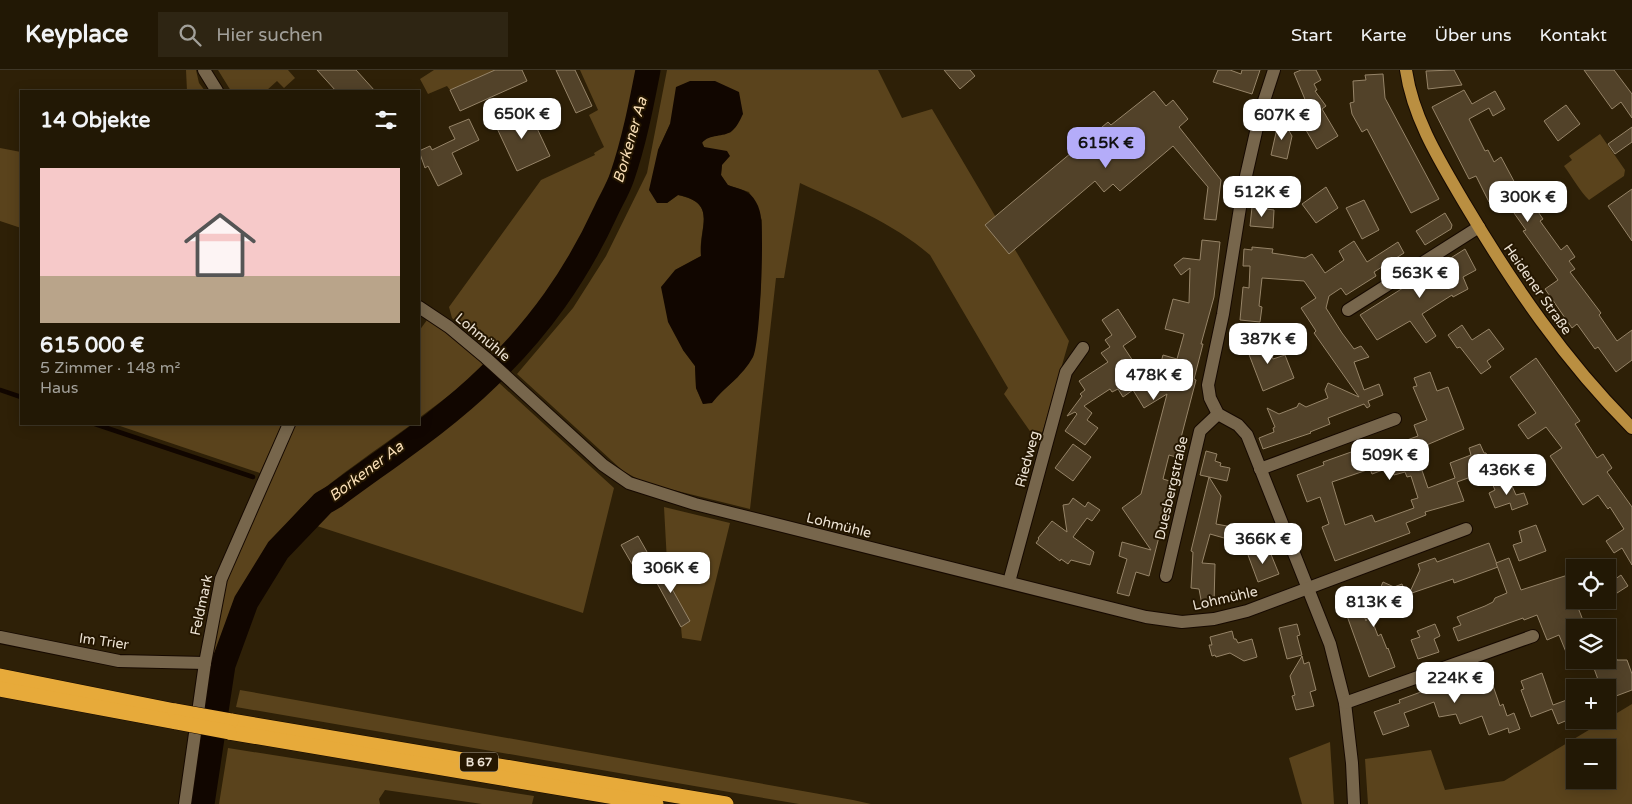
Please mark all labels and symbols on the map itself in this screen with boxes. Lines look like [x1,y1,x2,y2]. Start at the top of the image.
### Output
water label: Borkener Aa [609,94,651,185]
pin: 650K € [481,98,563,140]
pin: 607K € [1241,98,1323,141]
pin: 615K € [1065,126,1147,169]
pin: 512K € [1221,176,1303,218]
pin: 300K € [1487,180,1569,223]
street label: Heidener Straße [1500,240,1575,338]
pin: 563K € [1379,256,1461,299]
street label: Lohmühle [452,310,514,365]
pin: 387K € [1227,322,1309,365]
pin: 478K € [1113,358,1195,401]
street label: Riedweg [1012,429,1043,489]
street label: Duesbergstraße [1151,434,1192,542]
water label: Borkener Aa [325,437,407,505]
pin: 509K € [1349,438,1431,481]
pin: 436K € [1466,454,1548,496]
street label: Lohmühle [805,509,873,542]
pin: 366K € [1222,522,1304,565]
pin: 306K € [630,552,712,594]
street label: Feldmark [187,573,216,637]
street label: Lohmühle [1191,583,1259,614]
pin: 813K € [1333,586,1415,628]
street label: Im Trier [78,630,131,653]
pin: 224K € [1414,662,1496,704]
road number: B 67 [460,752,498,772]

